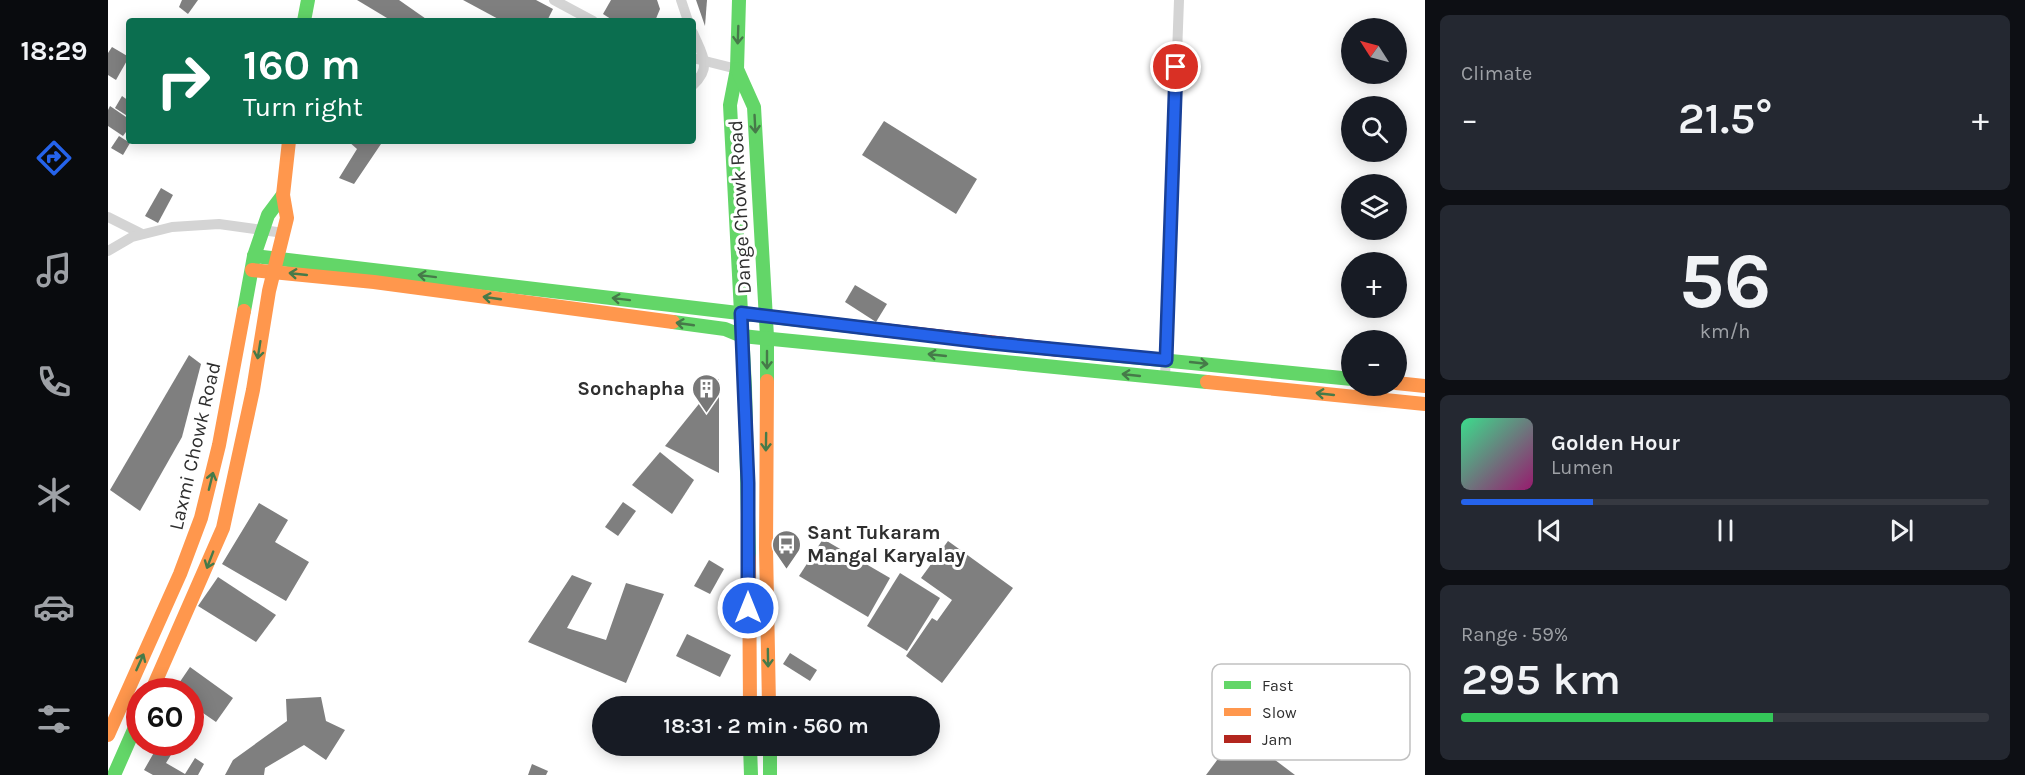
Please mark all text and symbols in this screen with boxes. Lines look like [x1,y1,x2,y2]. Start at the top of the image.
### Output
north arrow [1341,18,1407,84]
map controls [1341,18,1407,396]
one-way arrow [733,24,744,44]
text: 18:29 [20,35,88,67]
text: 160 m [243,40,361,90]
pin [1150,41,1201,92]
icon: right [144,42,222,120]
icon: arrive [1159,50,1192,83]
text: Climate [1461,62,1532,85]
text: Turn right [243,91,363,123]
text: 21.5° [1678,92,1772,144]
button: search [1341,96,1407,162]
text: − [1461,100,1478,138]
text: + [1972,100,1989,138]
one-way arrow [750,114,761,133]
street label: Dange Chowk Road [724,119,756,295]
icon: directions [33,137,75,179]
button: layers [1341,174,1407,240]
text: 56 [1679,235,1771,327]
icon: music [33,249,75,291]
button: + [1341,252,1407,318]
one-way arrow [289,268,309,279]
one-way arrow [417,270,437,281]
one-way arrow [482,292,502,303]
one-way arrow [611,293,631,304]
one-way arrow [676,318,695,329]
text: km/h [1700,320,1750,343]
button: − [1341,330,1407,396]
one-way arrow [253,340,264,359]
one-way arrow [928,349,947,360]
one-way arrow [761,350,773,370]
one-way arrow [1189,358,1208,369]
street label: Laxmi Chowk Road [164,360,226,532]
icon: phone [33,361,75,403]
one-way arrow [1122,369,1141,380]
building icon: Sonchapha [690,372,722,414]
place label: Sonchapha [577,377,685,400]
one-way arrow [1316,388,1335,399]
text: Golden Hour [1551,430,1680,456]
one-way arrow [760,431,771,451]
text: Lumen [1551,456,1614,479]
one-way arrow [205,471,217,490]
icon: climate [33,474,75,516]
icon: previous [1533,514,1566,547]
icon: pause [1709,514,1742,547]
icon: next [1885,514,1918,547]
place label: Sant Tukaram Mangal Karyalay [807,521,965,567]
bus stop icon: Sant Tukaram Mangal Karyalay [770,528,802,570]
one-way arrow [204,550,215,569]
position arrow [716,576,780,640]
icon: car [33,586,75,628]
text: Range · 59% [1461,623,1568,646]
one-way arrow [762,647,774,667]
one-way arrow [136,653,147,671]
text: 295 km [1461,653,1621,705]
legend [1212,664,1410,760]
text: Fast [1262,676,1293,695]
speed limit sign: 60 [126,678,204,756]
icon: filters [33,698,75,740]
text: Slow [1262,703,1297,722]
text: 18:31 · 2 min · 560 m [663,713,869,739]
text: Jam [1262,730,1292,749]

